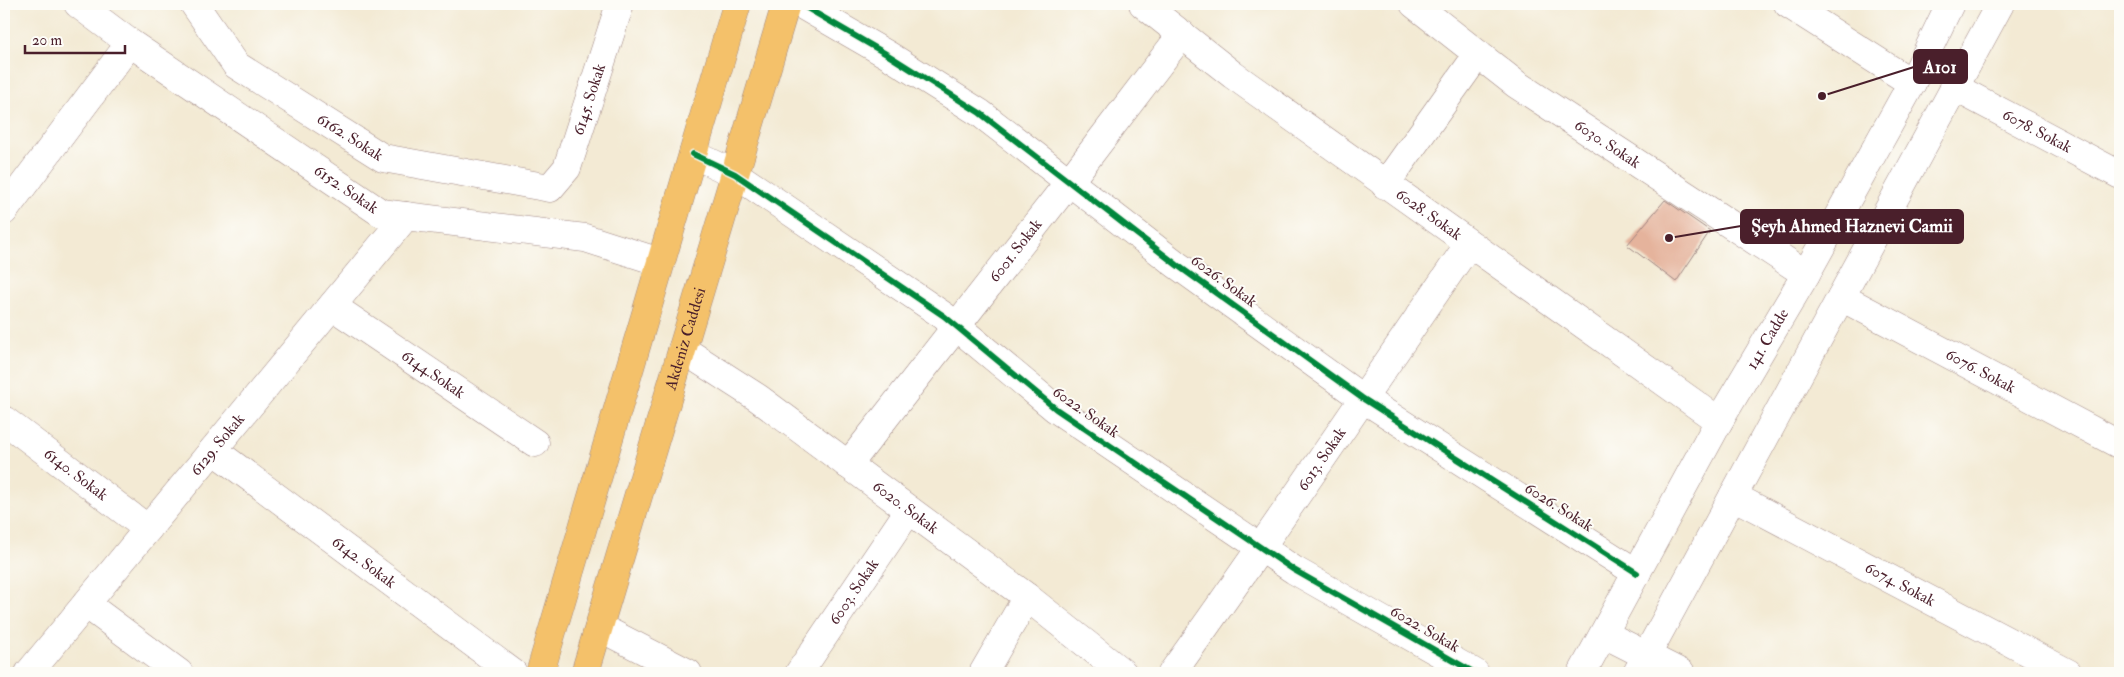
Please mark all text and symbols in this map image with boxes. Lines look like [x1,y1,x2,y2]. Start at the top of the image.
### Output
scale bar [25,22,125,54]
text: 20 m [32,31,62,50]
callout: A101 [1914,50,1967,83]
text: A101 [1922,56,1957,79]
street label: 6145. Sokak [568,61,610,138]
street label: 6078. Sokak [1999,104,2076,158]
street label: 6162. Sokak [313,109,387,166]
street label: 6030. Sokak [1570,115,1645,173]
street label: 6152. Sokak [310,160,382,218]
street label: 6028. Sokak [1392,184,1466,245]
callout: Şeyh Ahmed Haznevi Camii [1741,210,1963,243]
street label: 6001. Sokak [984,215,1047,286]
text: Şeyh Ahmed Haznevi Camii [1751,215,1953,238]
street label: 6026. Sokak [1187,250,1261,312]
street label: Akdeniz Caddesi [660,285,710,393]
street label: 141. Cadde [1742,305,1793,373]
street label: 6076. Sokak [1942,344,2019,398]
street label: 6144.Sokak [397,346,469,403]
street label: 6022. Sokak [1049,382,1124,443]
street label: 6129. Sokak [186,409,249,480]
street label: 6013. Sokak [1293,423,1351,495]
street label: 6140. Sokak [40,444,112,505]
street label: 6020. Sokak [869,476,943,538]
street label: 6026. Sokak [1521,478,1597,536]
street label: 6142. Sokak [328,532,400,593]
street label: 6003. Sokak [824,555,883,629]
street label: 6074. Sokak [1861,557,1939,611]
street label: 6022. Sokak [1387,601,1464,657]

